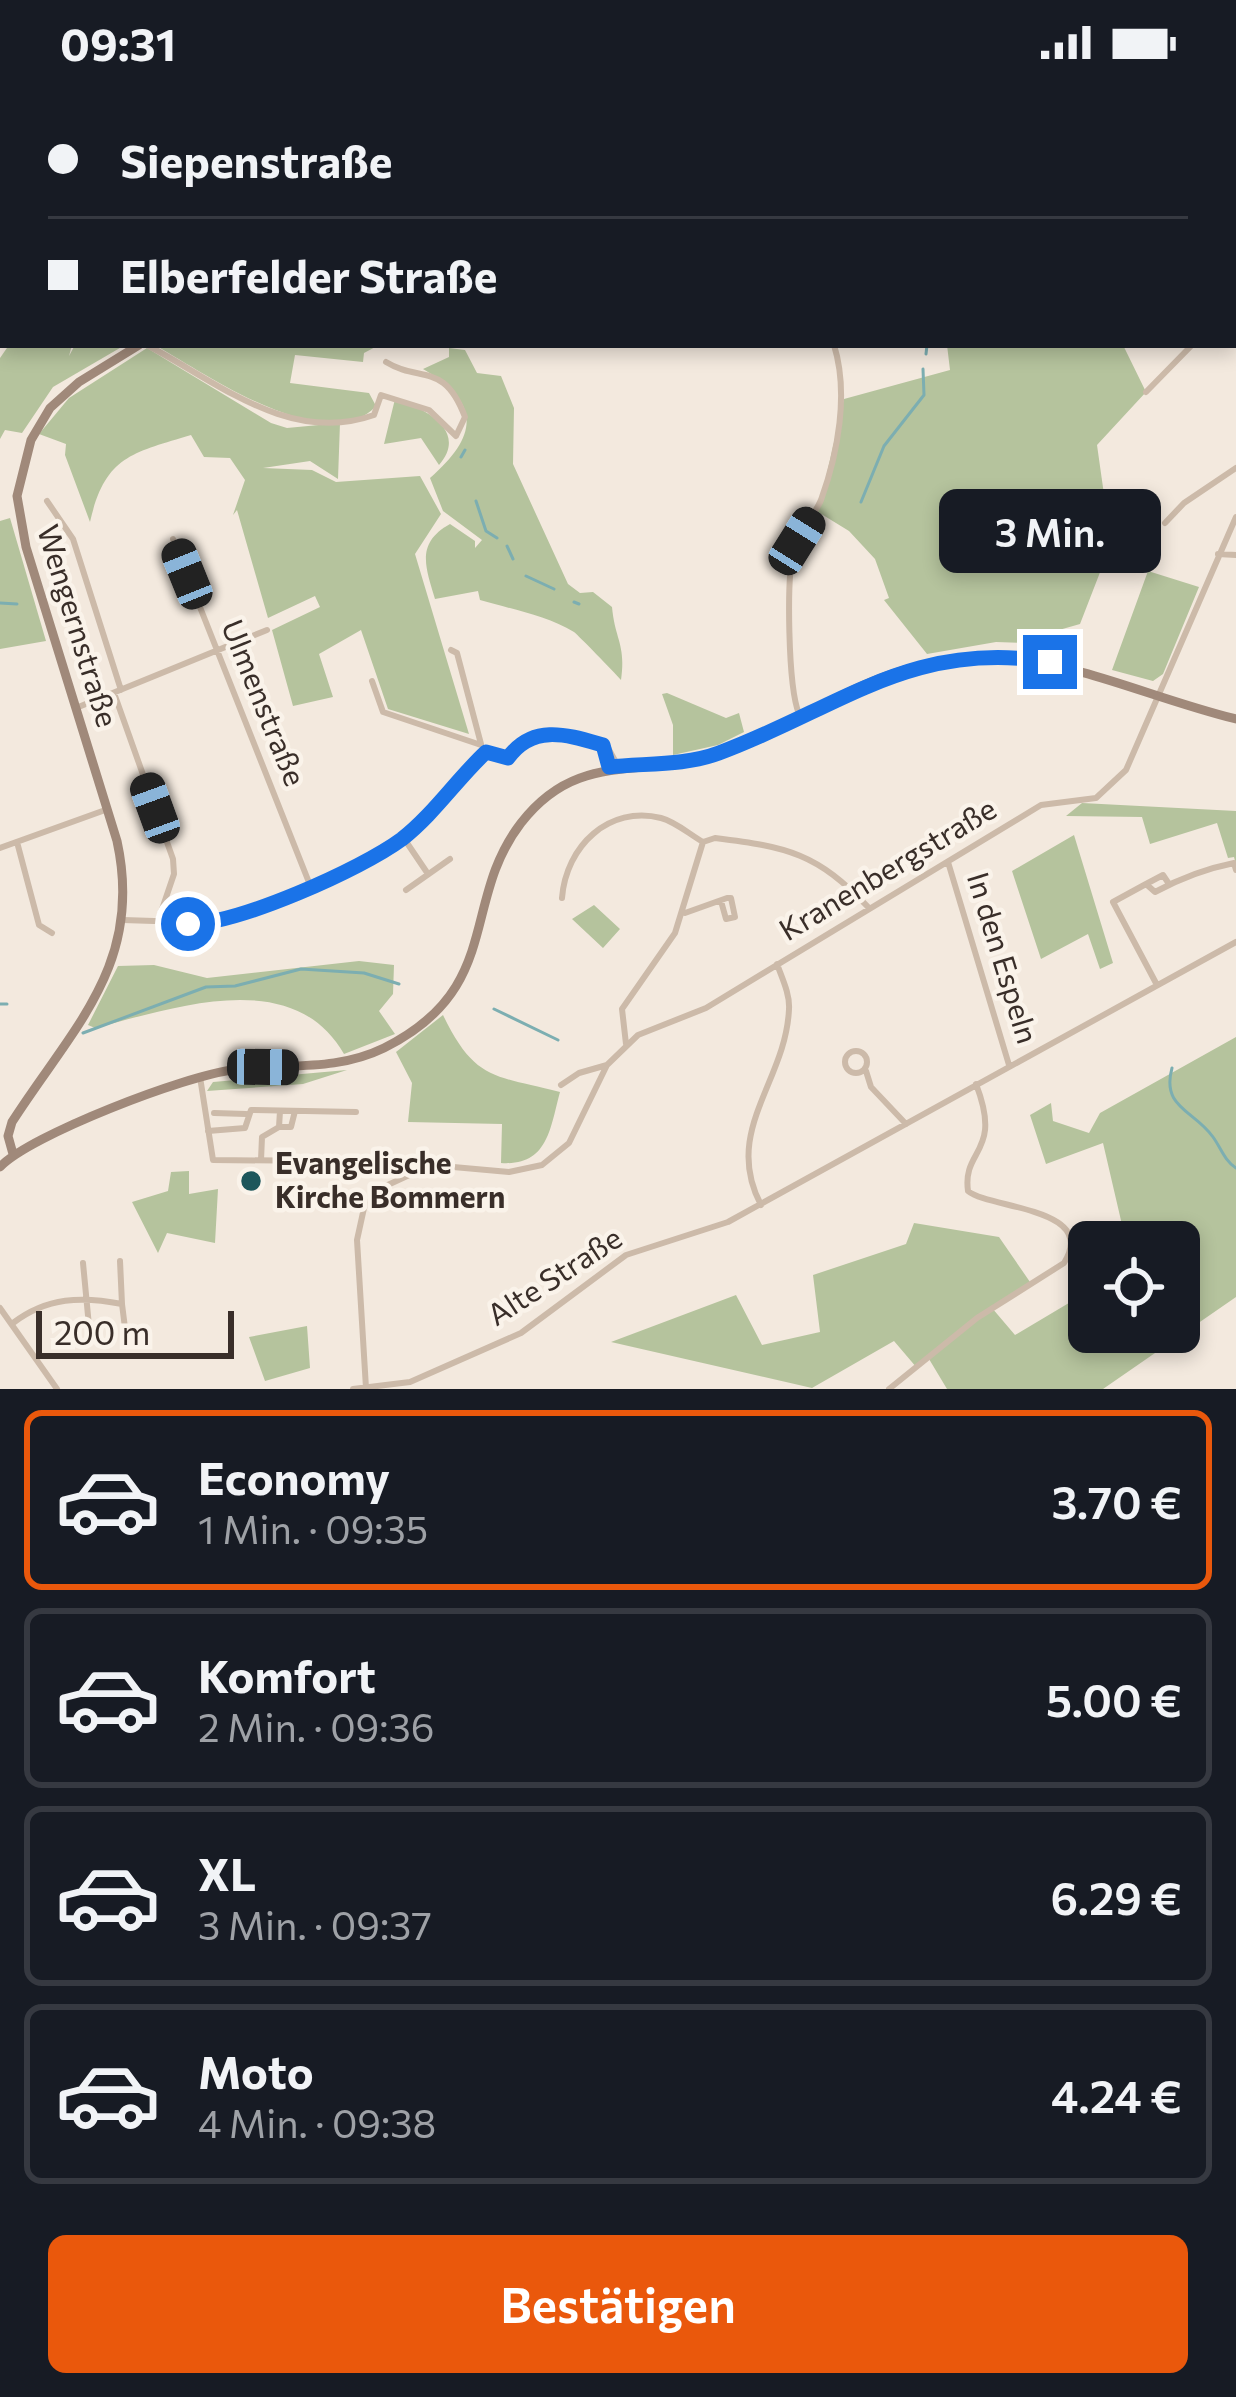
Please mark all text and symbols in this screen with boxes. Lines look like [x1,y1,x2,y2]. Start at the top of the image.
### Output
text: 09:31 [60,15,176,70]
text: Siepenstraße [120,132,392,187]
text: Elberfelder Straße [120,247,497,302]
callout: 3 Min. [939,488,1161,572]
car [763,501,831,581]
text: 3 Min. [995,507,1105,555]
street label: Wengernstraße [31,520,128,731]
car [157,534,217,614]
street label: Ulmenstraße [215,614,315,791]
route end [1023,635,1077,689]
car [126,768,184,848]
street label: Kranenbergstraße [771,788,1002,947]
street label: In den Espeln [961,867,1048,1047]
route start [161,897,215,951]
car [227,1048,299,1086]
place label: Evangelische Kirche Bommern [275,1143,505,1214]
marker: Evangelische Kirche Bommern [238,1168,264,1194]
street label: Alte Straße [479,1218,628,1332]
map controls [1068,1221,1200,1353]
button: locate [1068,1221,1200,1353]
scale bar [36,1305,234,1358]
text: 200 m [54,1311,150,1352]
icon: car [54,1446,162,1554]
text: Economy [198,1449,390,1504]
text: 3.70 € [1051,1473,1182,1528]
text: 1 Min. · 09:35 [198,1504,428,1552]
icon: car [54,1644,162,1752]
text: Komfort [198,1647,376,1702]
text: 5.00 € [1046,1671,1182,1726]
text: 2 Min. · 09:36 [198,1702,434,1750]
icon: car [54,1842,162,1950]
text: XL [198,1845,256,1900]
text: 6.29 € [1051,1869,1182,1924]
text: 3 Min. · 09:37 [198,1900,432,1948]
icon: car [54,2040,162,2148]
text: Moto [198,2043,314,2098]
text: 4.24 € [1051,2067,1182,2122]
text: 4 Min. · 09:38 [198,2098,436,2146]
button: Bestätigen [48,2235,1188,2373]

